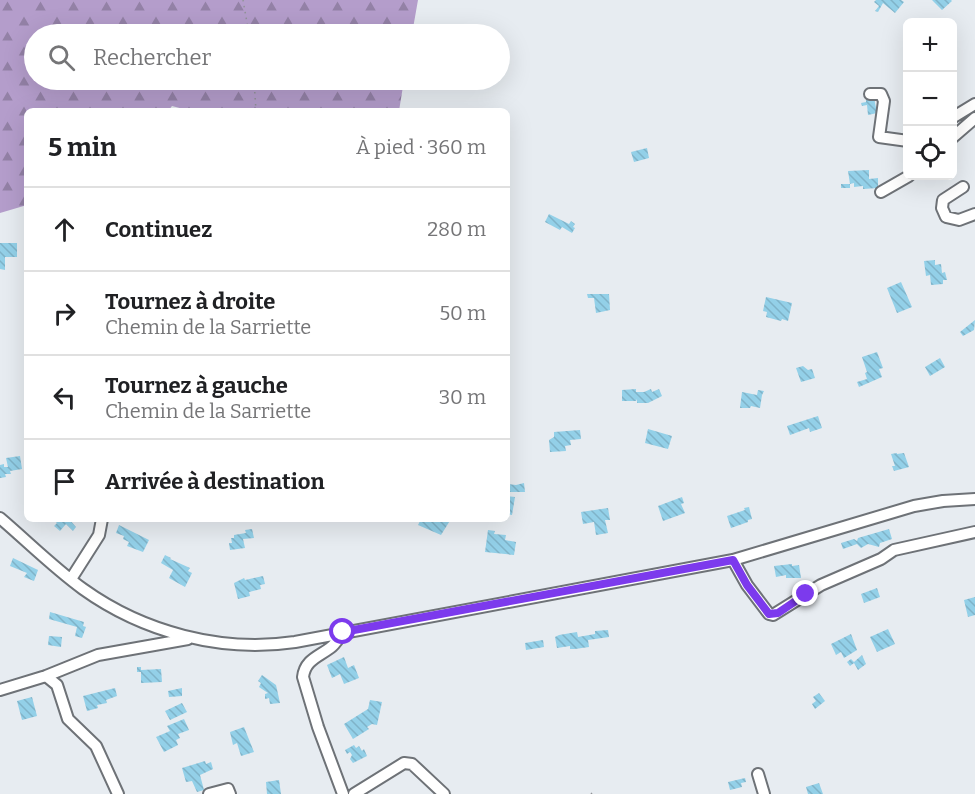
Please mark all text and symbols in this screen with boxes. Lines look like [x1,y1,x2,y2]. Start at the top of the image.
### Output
map controls [903,18,957,180]
button: + [903,18,957,72]
search box [24,24,510,90]
icon: search [45,41,78,74]
text: Rechercher [93,44,211,71]
button: − [903,72,957,126]
button: locate [903,126,957,180]
text: 5 min [48,132,117,163]
text: À pied · 360 m [356,135,486,159]
icon: ahead [48,213,81,246]
text: Continuez [105,216,212,243]
text: 280 m [427,217,486,241]
text: Tournez à droite [105,288,275,315]
icon: right [48,297,81,330]
text: 50 m [439,301,486,325]
text: Chemin de la Sarriette [105,315,311,339]
text: Tournez à gauche [105,372,288,399]
icon: left [48,381,81,414]
text: 30 m [439,385,486,409]
text: Chemin de la Sarriette [105,399,311,423]
icon: arrive [48,465,81,498]
text: Arrivée à destination [105,468,325,495]
route end [792,580,818,606]
route start [329,618,355,644]

